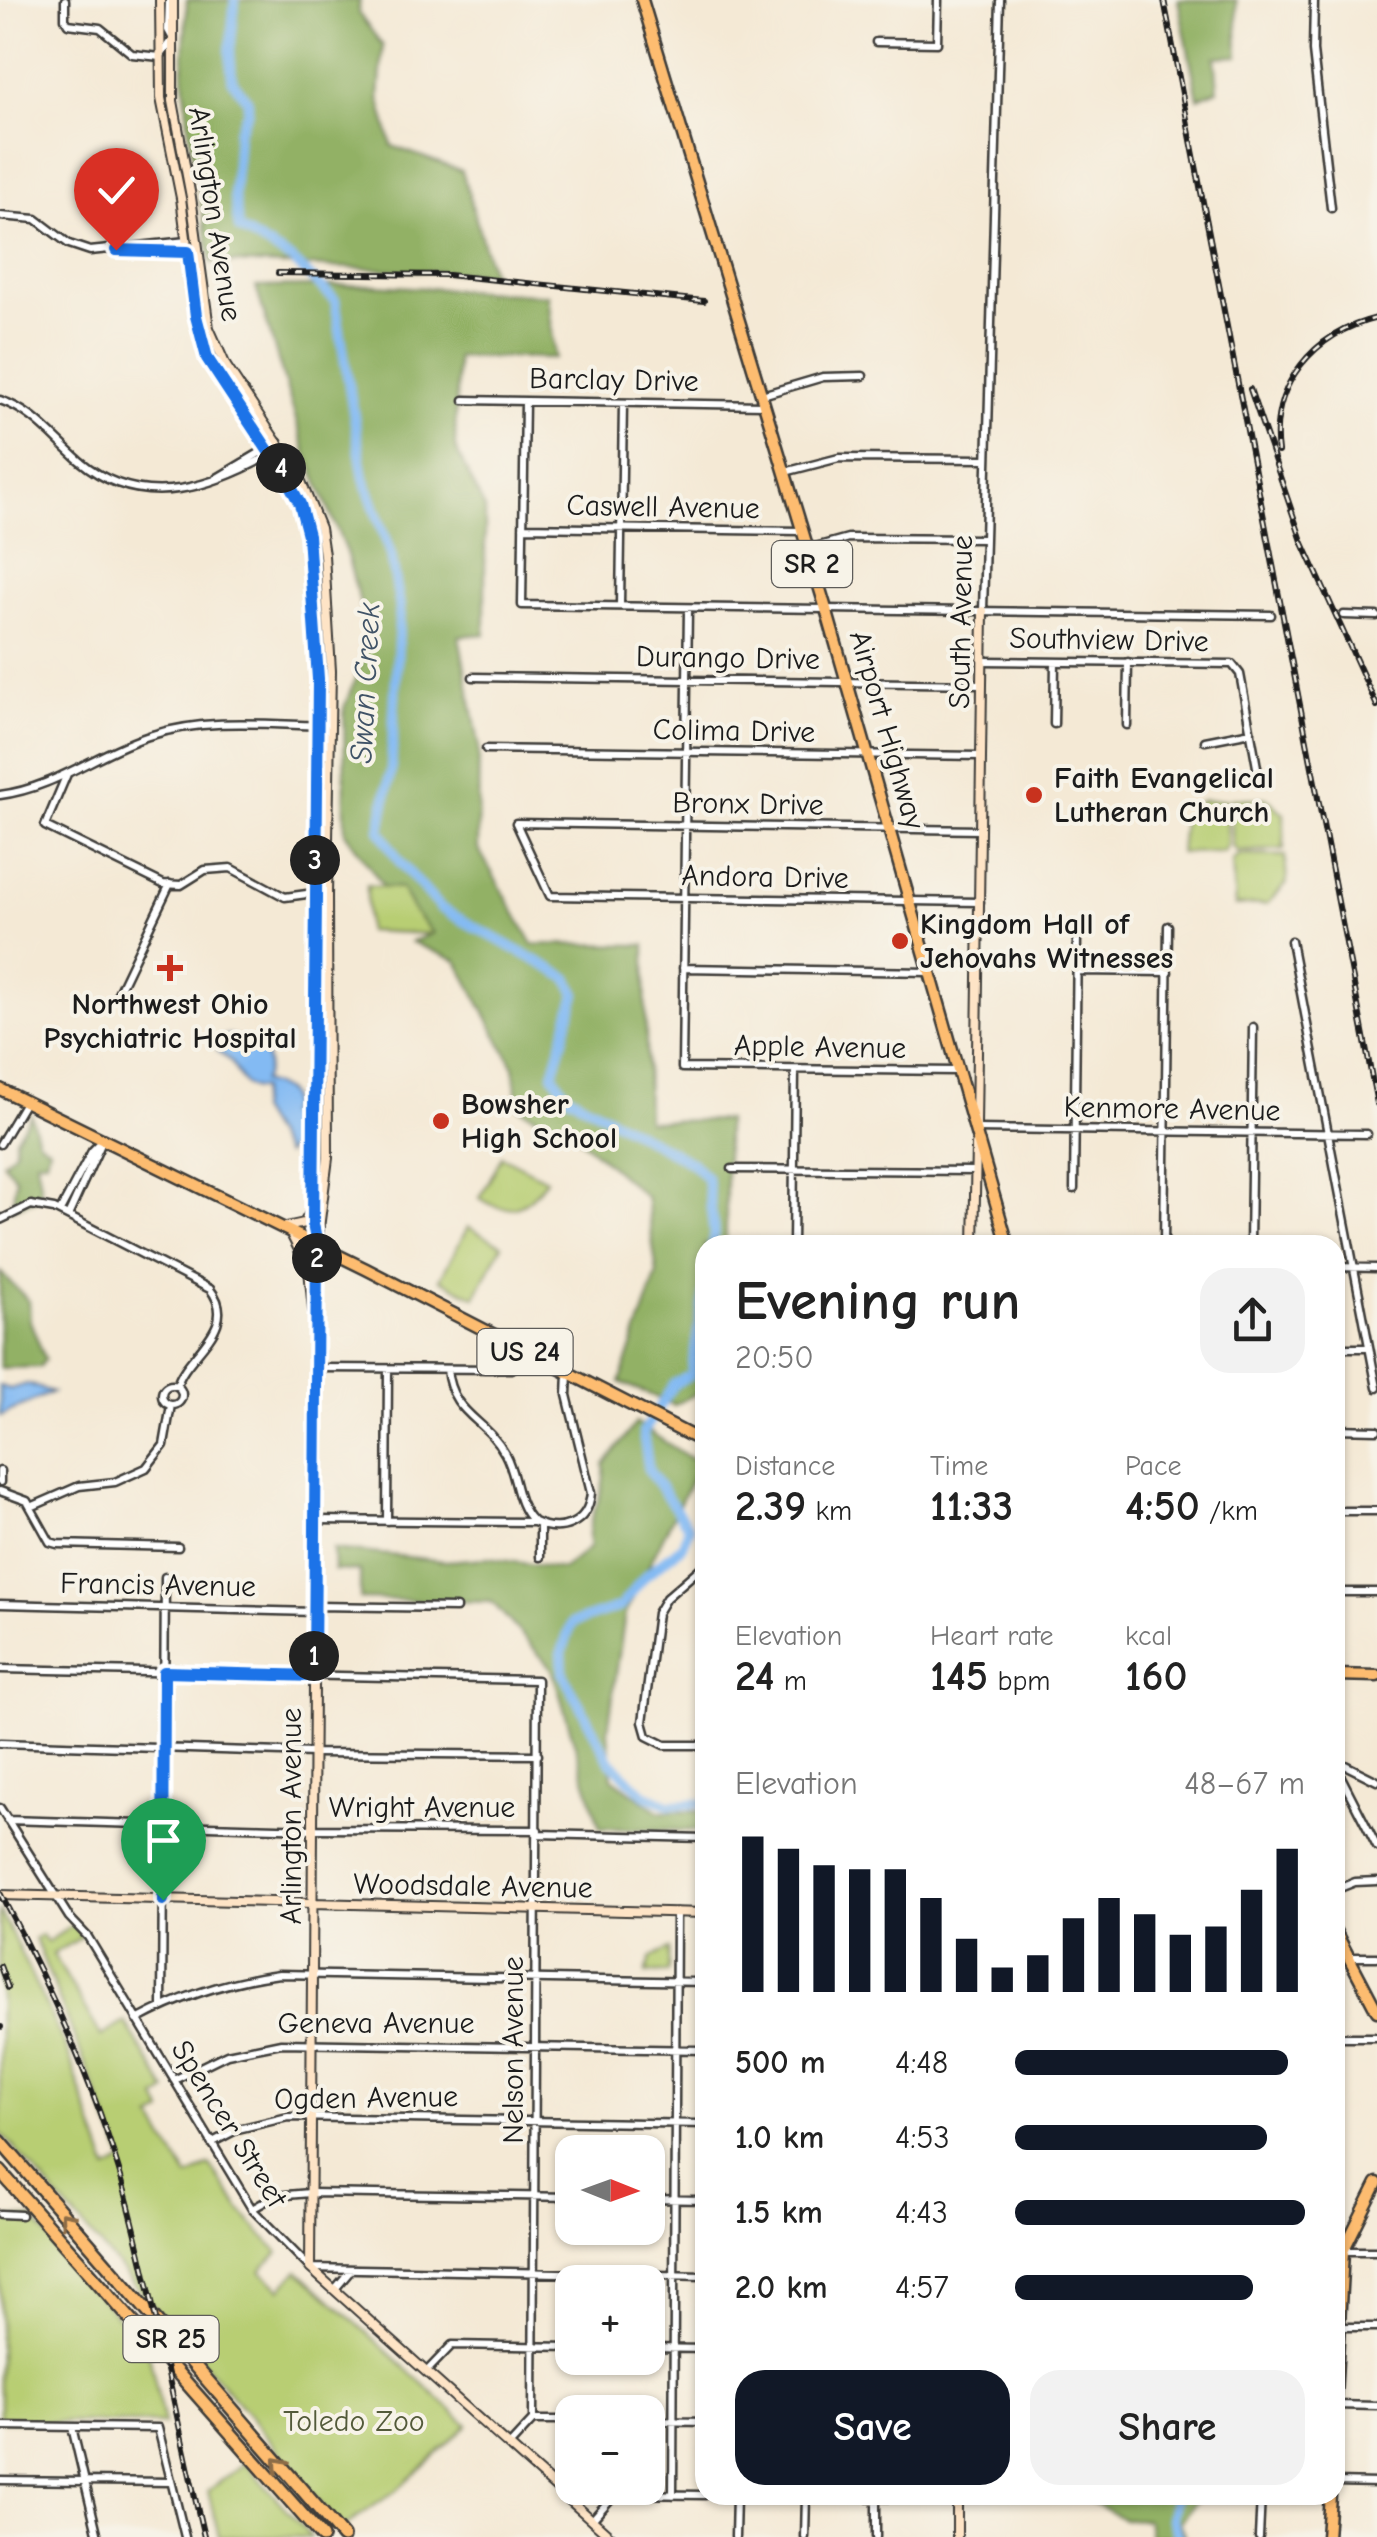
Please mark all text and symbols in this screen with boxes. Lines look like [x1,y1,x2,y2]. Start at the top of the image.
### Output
street label: Arlington Avenue [181,104,249,324]
pin [74,148,159,251]
icon: check [89,163,144,218]
street label: Barclay Drive [529,361,699,399]
pin: 4 [256,443,306,493]
text: 4 [274,452,288,484]
street label: Caswell Avenue [566,488,760,526]
street label: South Avenue [942,535,980,709]
road number: SR 2 [772,541,852,587]
water label: Swan Creek [342,601,388,764]
street label: Southview Drive [1009,621,1209,659]
street label: Airport Highway [842,627,932,834]
street label: Durango Drive [636,639,820,677]
street label: Colima Drive [652,712,816,750]
place label: Faith Evangelical Lutheran Church [1054,761,1274,830]
marker: Faith Evangelical Lutheran Church [1023,784,1045,806]
street label: Bronx Drive [672,785,824,823]
pin: 3 [290,835,340,885]
text: 3 [308,844,322,876]
street label: Andora Drive [681,858,849,896]
place label: Kingdom Hall of Jehovahs Witnesses [920,907,1173,976]
marker: Kingdom Hall of Jehovahs Witnesses [889,930,911,952]
marker: Northwest Ohio Psychiatric Hospital [157,955,183,981]
place label: Northwest Ohio Psychiatric Hospital [43,987,297,1056]
street label: Apple Avenue [734,1028,906,1066]
place label: Bowsher High School [461,1087,617,1156]
street label: Kenmore Avenue [1063,1090,1281,1128]
marker: Bowsher High School [430,1110,452,1132]
pin: 2 [292,1233,342,1283]
text: 2 [310,1242,324,1274]
button: share [1200,1268,1305,1373]
text: Evening run [735,1269,1020,1333]
road number: US 24 [478,1329,572,1375]
text: 20:50 [735,1339,814,1376]
text: Distance [735,1450,835,1482]
text: Time [930,1450,988,1482]
text: Pace [1125,1450,1181,1482]
text: 2.39 [735,1482,806,1531]
text: 11:33 [930,1482,1013,1531]
text: 4:50 [1125,1482,1200,1531]
text: km [806,1495,852,1527]
text: /km [1200,1495,1258,1527]
street label: Francis Avenue [60,1566,256,1604]
text: Elevation [735,1620,842,1652]
text: Heart rate [930,1620,1053,1652]
text: kcal [1125,1620,1172,1652]
pin: 1 [289,1631,339,1681]
text: 1 [308,1640,320,1672]
text: 24 [735,1652,774,1701]
text: 145 [930,1652,988,1701]
text: 160 [1125,1652,1188,1701]
text: m [774,1665,807,1697]
text: bpm [988,1665,1050,1697]
street label: Arlington Avenue [274,1708,309,1924]
text: Elevation [735,1765,858,1802]
text: 48–67 m [1184,1765,1305,1802]
street label: Wright Avenue [329,1790,515,1825]
pin [121,1798,206,1901]
icon: arrive [136,1813,191,1868]
street label: Woodsdale Avenue [353,1866,593,1906]
street label: Nelson Avenue [496,1956,531,2144]
street label: Geneva Avenue [278,2006,474,2041]
street label: Spencer Street [164,2034,295,2215]
text: 500 m [735,2044,825,2081]
text: 4:48 [895,2044,948,2081]
street label: Ogden Avenue [274,2079,458,2117]
text: 1.0 km [735,2119,824,2156]
text: 4:53 [895,2119,950,2156]
north arrow [555,2135,665,2245]
map controls [555,2135,665,2505]
text: 1.5 km [735,2194,823,2231]
text: 4:43 [895,2194,948,2231]
one-way arrow [60,2211,78,2229]
button: + [555,2265,665,2375]
text: 2.0 km [735,2269,827,2306]
text: 4:57 [895,2269,949,2306]
road number: SR 25 [124,2316,218,2362]
button: Save [735,2370,1010,2485]
button: Share [1030,2370,1305,2485]
button: − [555,2395,665,2505]
park label: Toledo Zoo [283,2404,425,2439]
one-way arrow [272,2457,290,2475]

